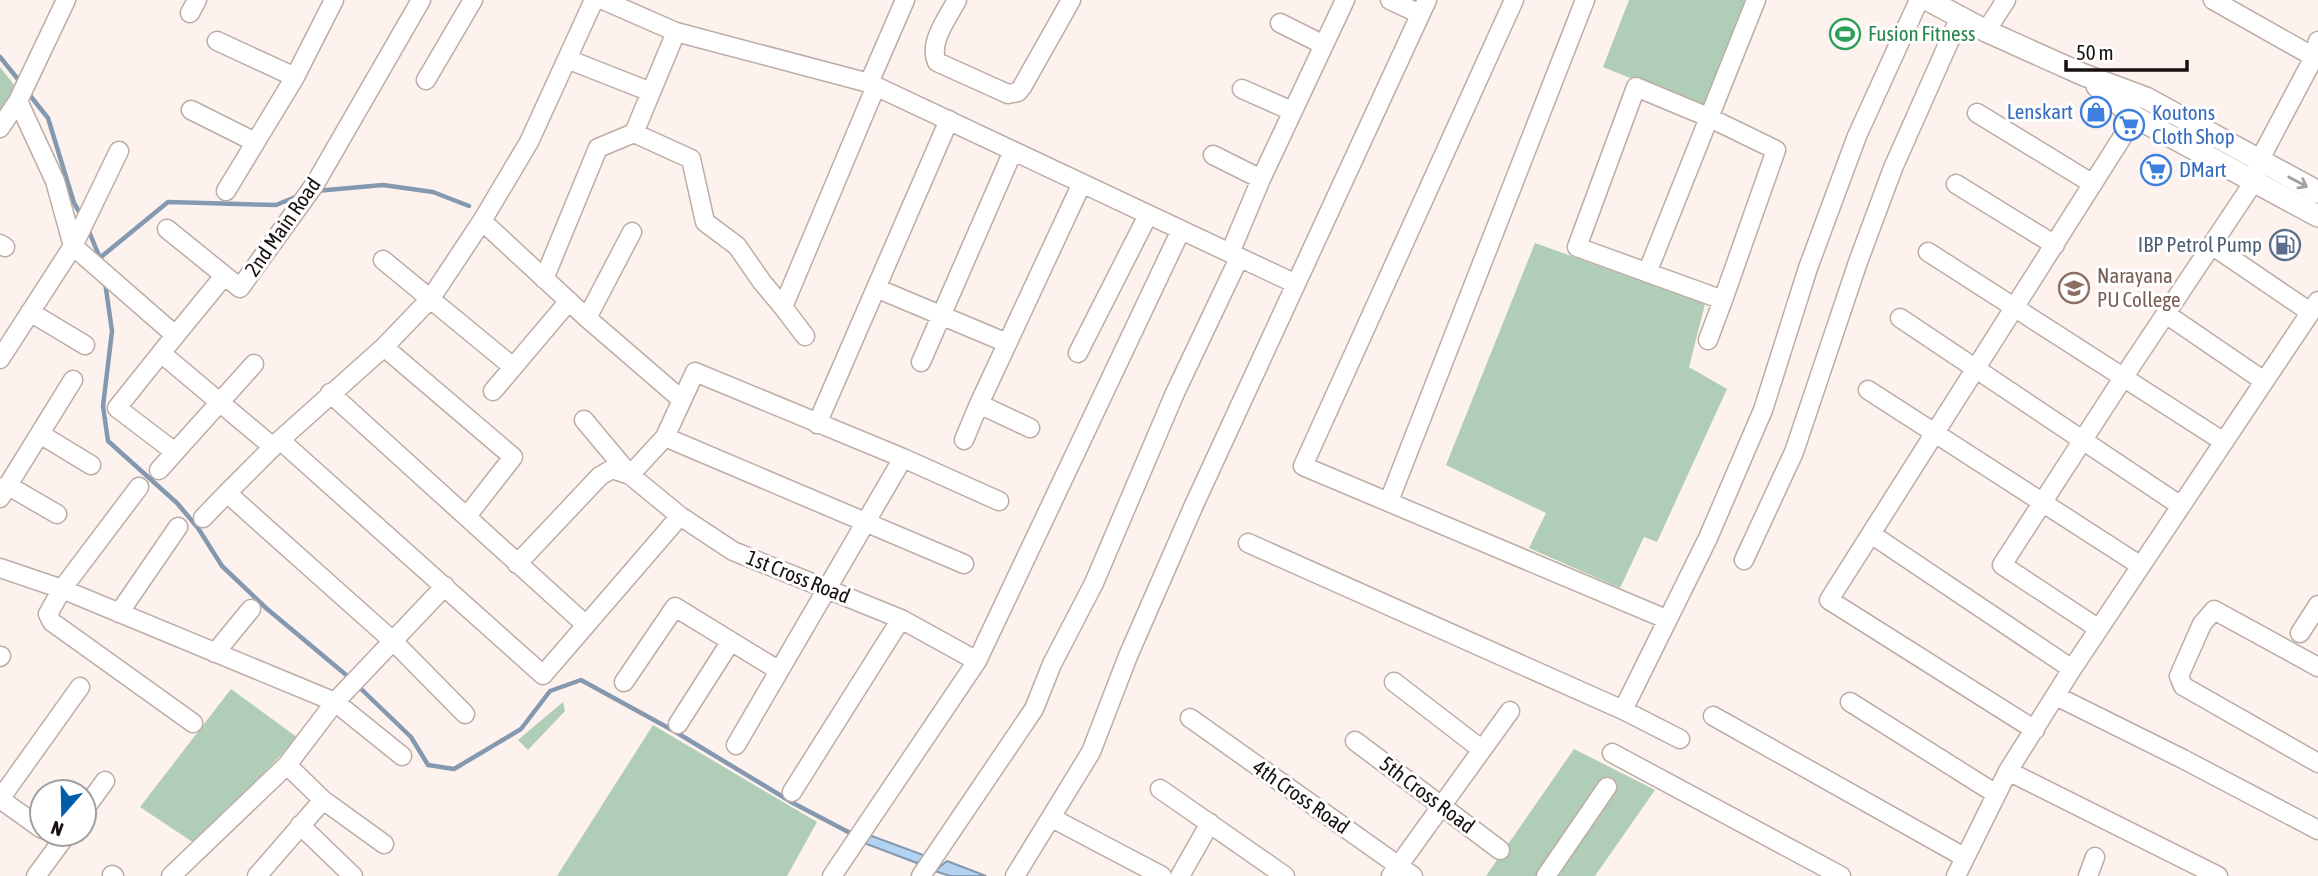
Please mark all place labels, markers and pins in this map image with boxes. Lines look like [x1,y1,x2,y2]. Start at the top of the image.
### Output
sports icon: Fusion Fitness [1828,17,1862,51]
place label: Fusion Fitness [1868,21,1975,45]
shop icon: Lenskart [2079,95,2113,129]
place label: Lenskart [2007,99,2073,123]
place label: Koutons Cloth Shop [2152,100,2235,148]
supermarket icon: Koutons Cloth Shop [2112,108,2146,142]
supermarket icon: DMart [2139,153,2173,187]
place label: DMart [2179,157,2227,181]
fuel station icon: IBP Petrol Pump [2268,228,2302,262]
place label: IBP Petrol Pump [2138,232,2262,256]
place label: Narayana PU College [2097,263,2180,311]
school or university icon: Narayana PU College [2057,271,2091,305]

